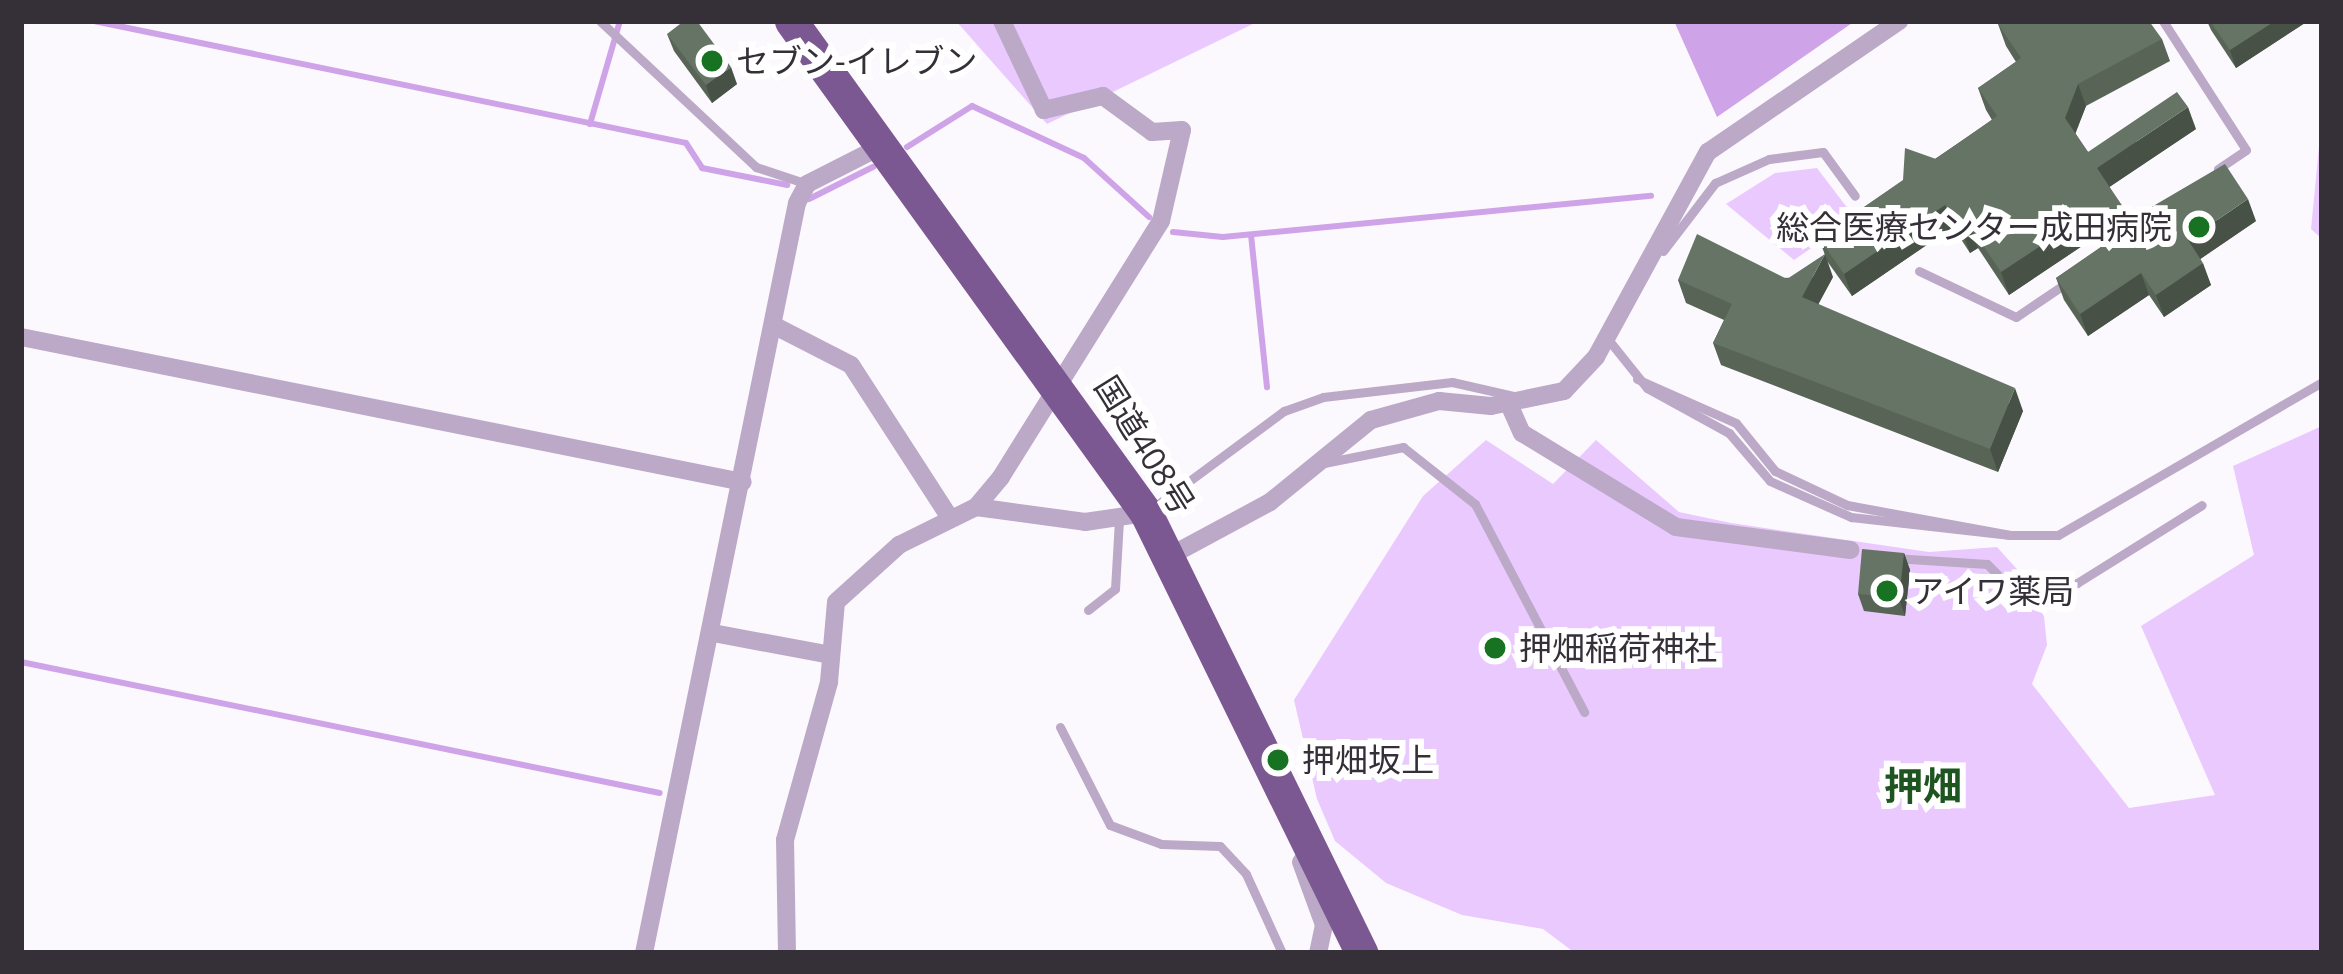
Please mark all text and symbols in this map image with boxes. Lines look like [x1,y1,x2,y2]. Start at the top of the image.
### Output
place label: セブン-イレブン [736,41,978,81]
marker: セブン-イレブン [699,48,725,74]
place label: 総合医療センター成田病院 [1776,207,2172,247]
marker: 総合医療センター成田病院 [2183,211,2215,243]
street label: 国道408号 [1087,369,1203,521]
place label: アイワ薬局 [1911,571,2076,611]
marker: アイワ薬局 [1874,578,1900,604]
place label: 押畑稲荷神社 [1519,628,1717,668]
marker: 押畑稲荷神社 [1482,635,1508,661]
place label: 押畑坂上 [1302,740,1434,780]
marker: 押畑坂上 [1265,747,1291,773]
district label: 押畑 [1884,762,1962,808]

